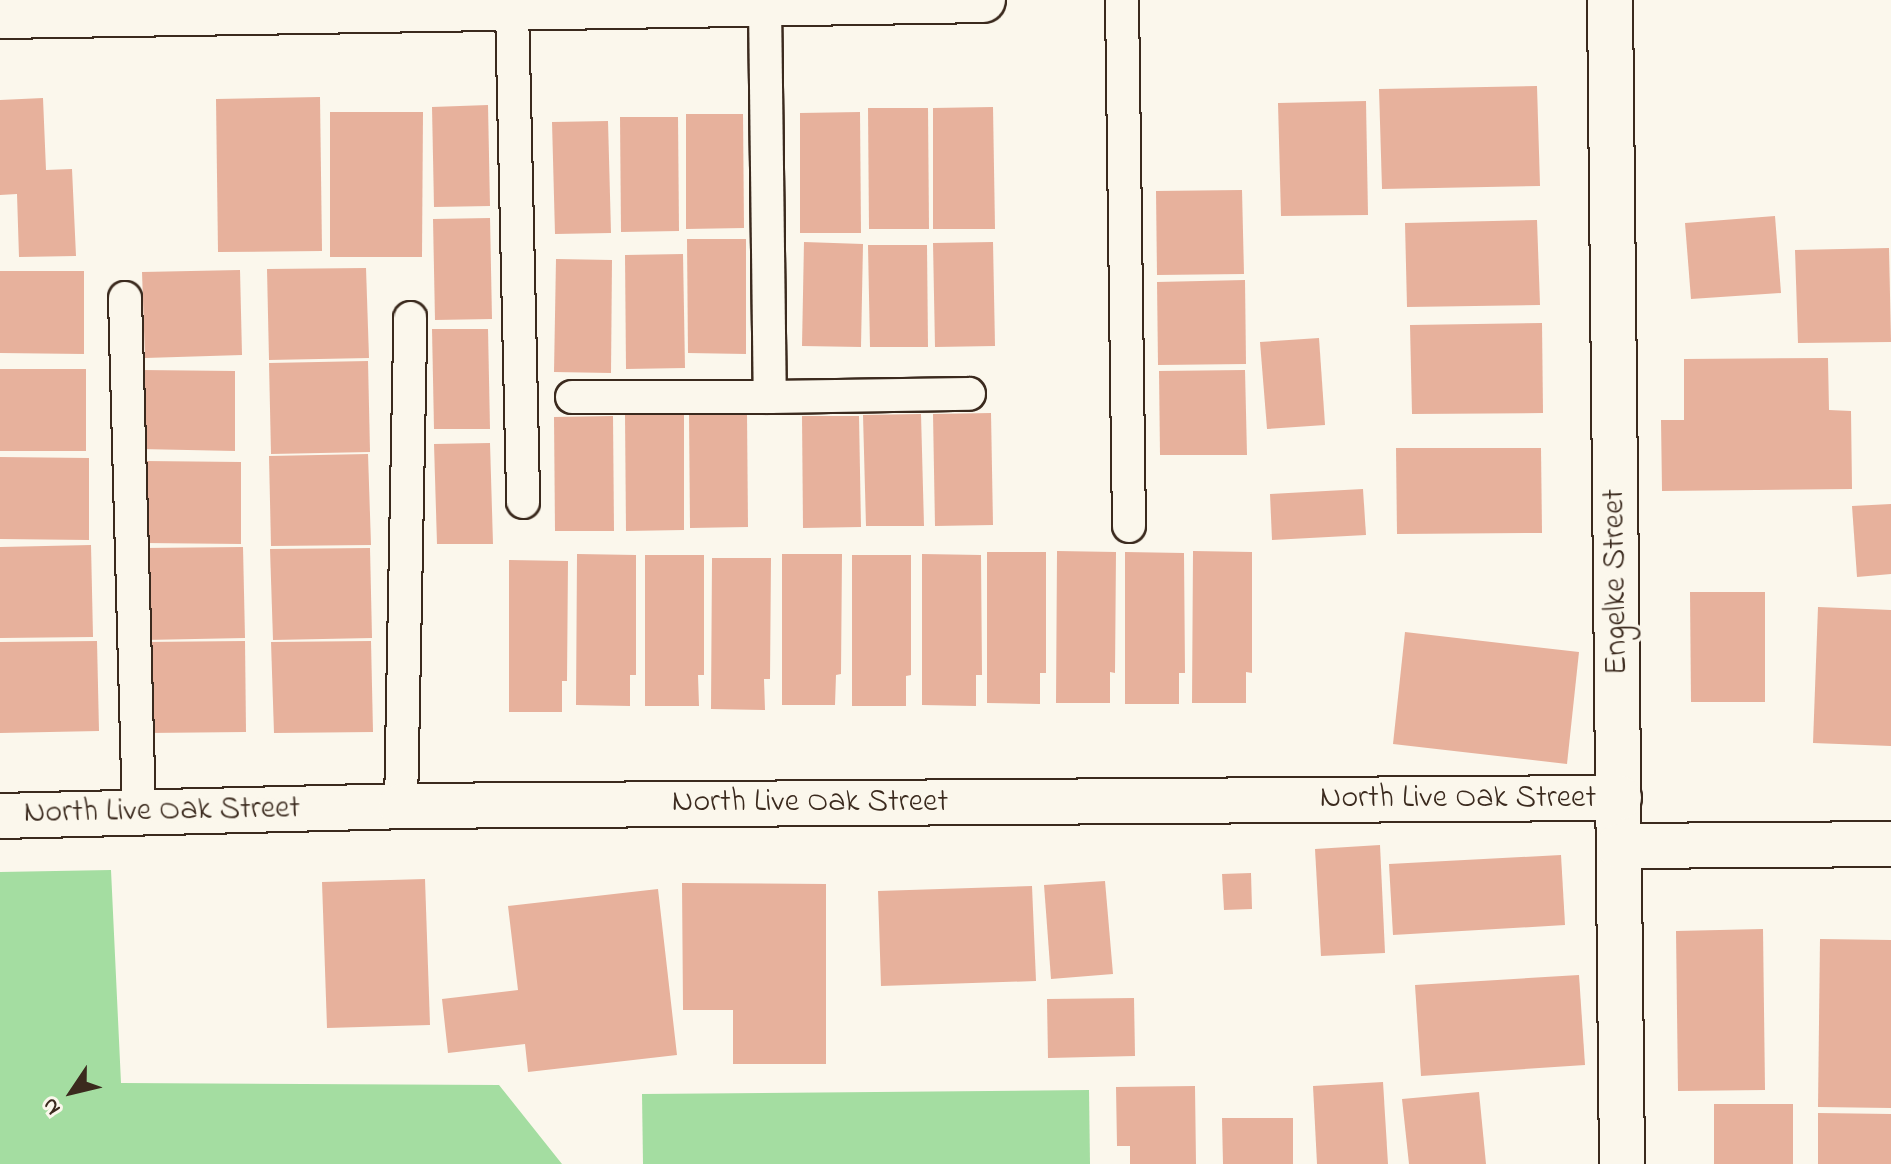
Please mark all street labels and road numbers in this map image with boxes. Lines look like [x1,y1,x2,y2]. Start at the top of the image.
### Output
street label: Engelke Street [1596,489,1638,675]
street label: North Live Oak Street [1320,780,1596,818]
street label: North Live Oak Street [672,784,948,822]
street label: North Live Oak Street [24,790,300,834]

